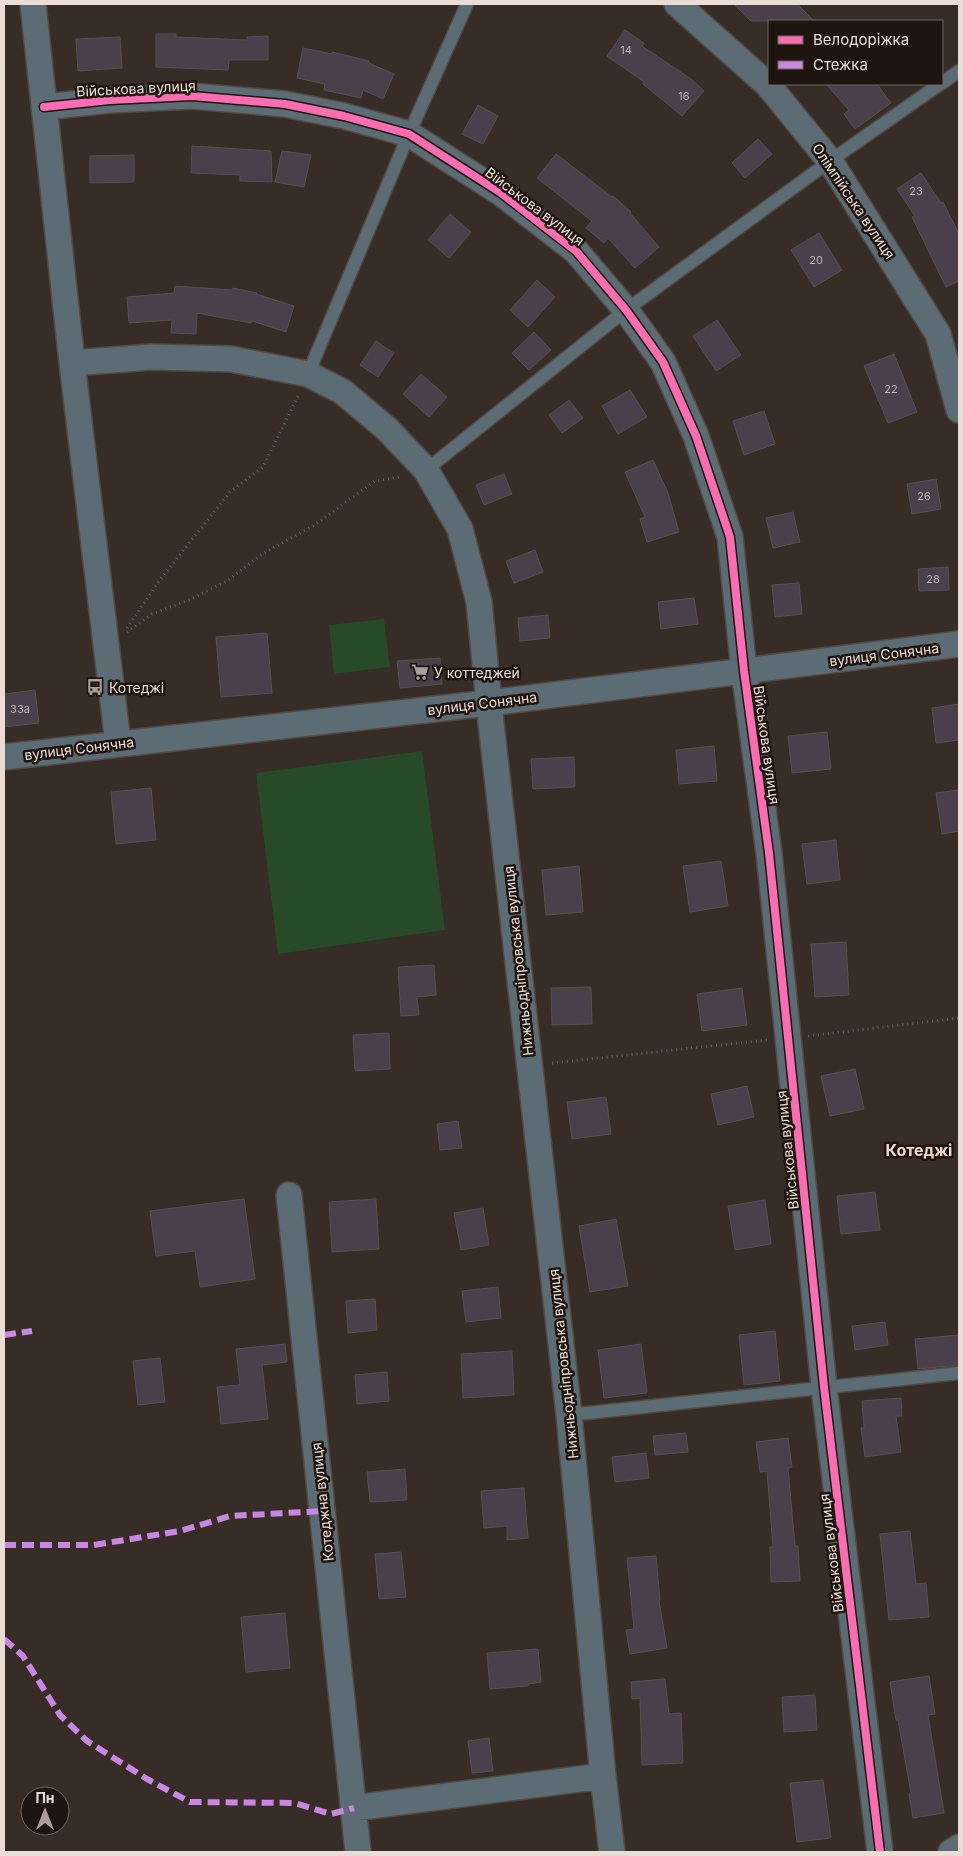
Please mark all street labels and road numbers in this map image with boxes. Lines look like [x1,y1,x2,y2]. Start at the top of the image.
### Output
street label: Військова вулиця [76,76,196,100]
street label: Олімпійська вулиця [809,140,899,262]
street label: Військова вулиця [482,163,588,249]
street label: вулиця Сонячна [828,639,940,669]
street label: Військова вулиця [750,685,784,805]
street label: вулиця Сонячна [426,688,538,718]
street label: вулиця Сонячна [23,733,135,763]
street label: Нижньодніпровська вулиця [500,865,536,1057]
street label: Військова вулиця [772,1090,802,1210]
street label: Нижньодніпровська вулиця [545,1268,581,1460]
street label: Котеджна вулиця [307,1442,337,1562]
street label: Військова вулиця [815,1493,847,1613]

